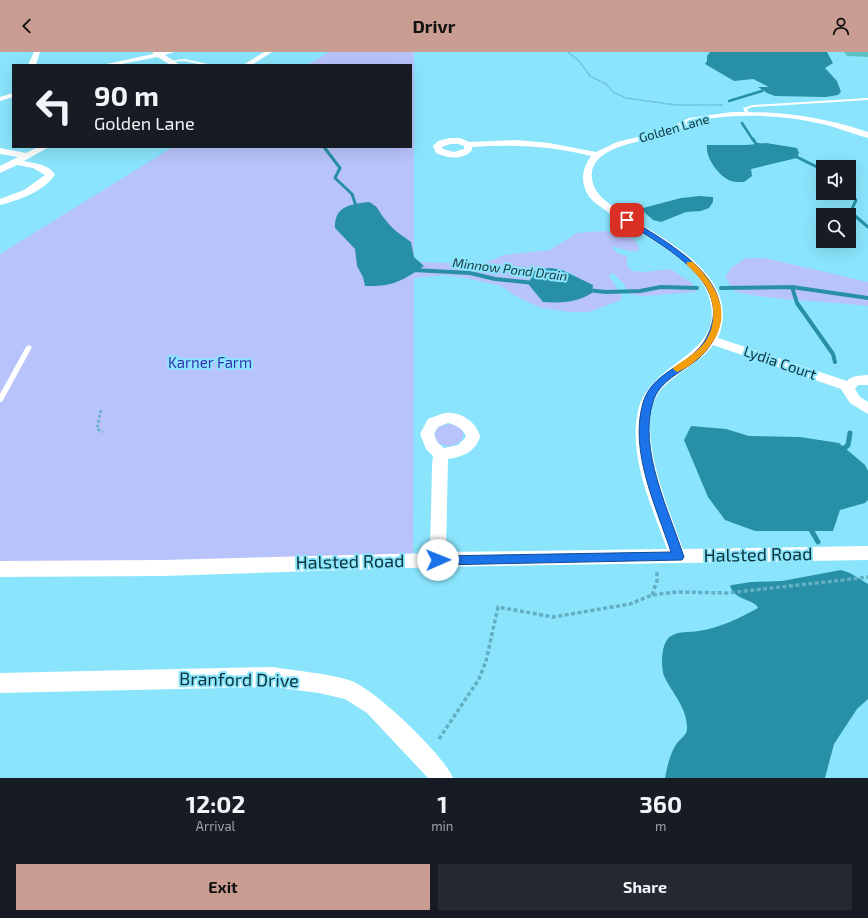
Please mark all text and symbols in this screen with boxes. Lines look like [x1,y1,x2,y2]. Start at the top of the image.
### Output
icon: back [16,15,38,37]
text: Drivr [413,15,455,37]
icon: person [830,15,852,37]
text: 90 m [94,78,159,112]
icon: left [28,80,80,132]
street label: Golden Lane [637,110,711,146]
text: Golden Lane [94,112,195,134]
map controls [816,160,856,248]
button: sound [816,160,856,200]
pin [610,203,644,237]
button: search [816,208,856,248]
icon: arrive [616,209,638,231]
water label: Minnow Pond Drain [452,254,568,284]
street label: Lydia Court [742,341,819,383]
park label: Karner Farm [168,353,252,371]
position arrow [417,539,459,581]
street label: Halsted Road [703,542,813,566]
street label: Halsted Road [295,549,405,573]
street label: Branford Drive [179,667,299,691]
text: 12:02 [186,789,245,818]
text: 1 [437,789,448,818]
text: 360 [639,789,682,818]
text: Arrival [196,818,235,834]
text: min [431,818,453,834]
text: m [655,818,666,834]
button: Exit [16,864,430,910]
button: Share [438,864,852,910]

